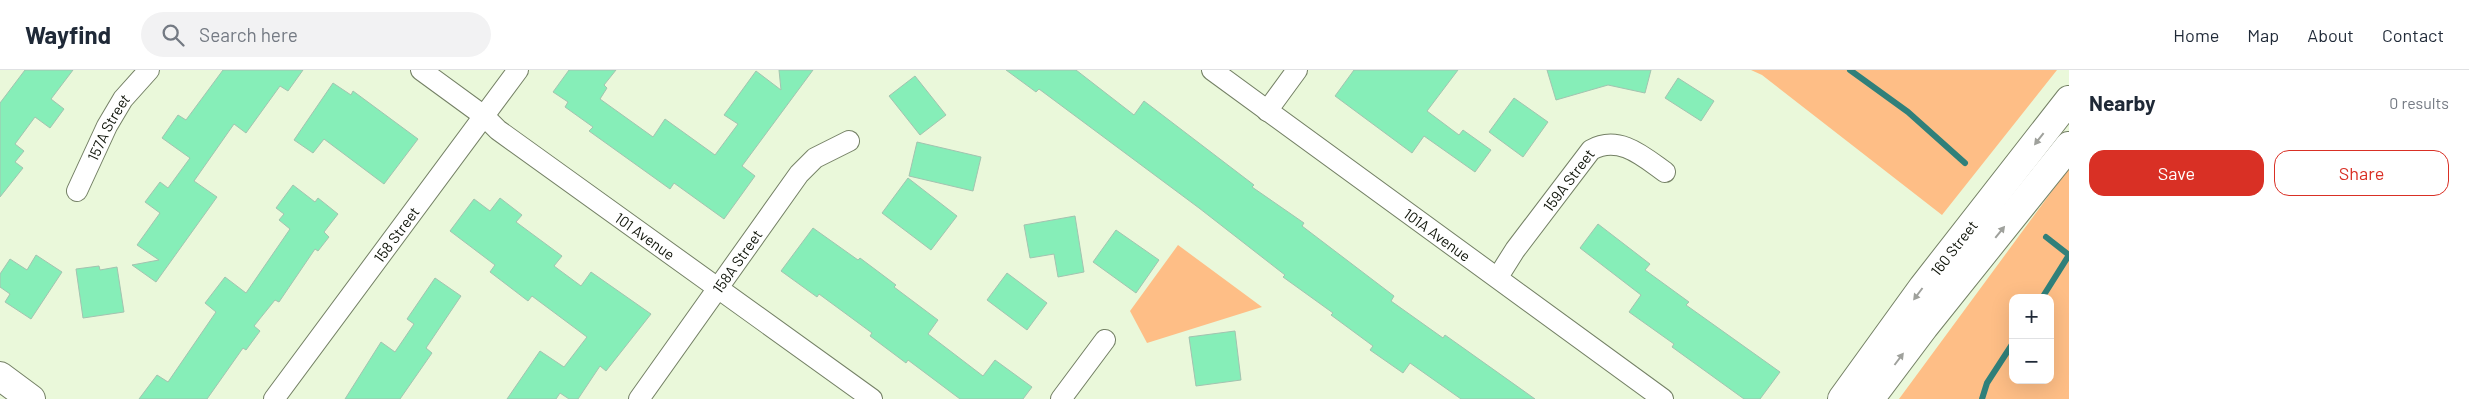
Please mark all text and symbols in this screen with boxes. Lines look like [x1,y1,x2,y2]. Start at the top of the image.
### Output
search box [141,12,491,57]
text: Wayfind [25,20,111,49]
icon: search [159,21,187,49]
text: Search here [199,23,298,46]
text: Home [2173,24,2219,46]
text: Map [2247,24,2279,46]
text: About [2307,24,2354,46]
text: Contact [2382,24,2444,46]
street label: 157A Street [83,90,133,164]
text: Nearby [2089,90,2155,115]
text: 0 results [2389,93,2449,112]
one-way arrow [2034,132,2045,145]
street label: 159A Street [1539,145,1598,215]
button: Save [2089,150,2264,196]
button: Share [2274,150,2449,196]
street label: 158 Street [370,203,423,266]
street label: 101A Avenue [1400,204,1474,265]
street label: 101 Avenue [612,208,678,263]
street label: 160 Street [1926,216,1981,279]
street label: 158A Street [708,226,766,297]
one-way arrow [1994,226,2005,239]
one-way arrow [1912,287,1923,300]
map controls [2009,294,2054,384]
button: + [2009,294,2054,339]
button: − [2009,339,2054,384]
one-way arrow [1893,353,1904,366]

